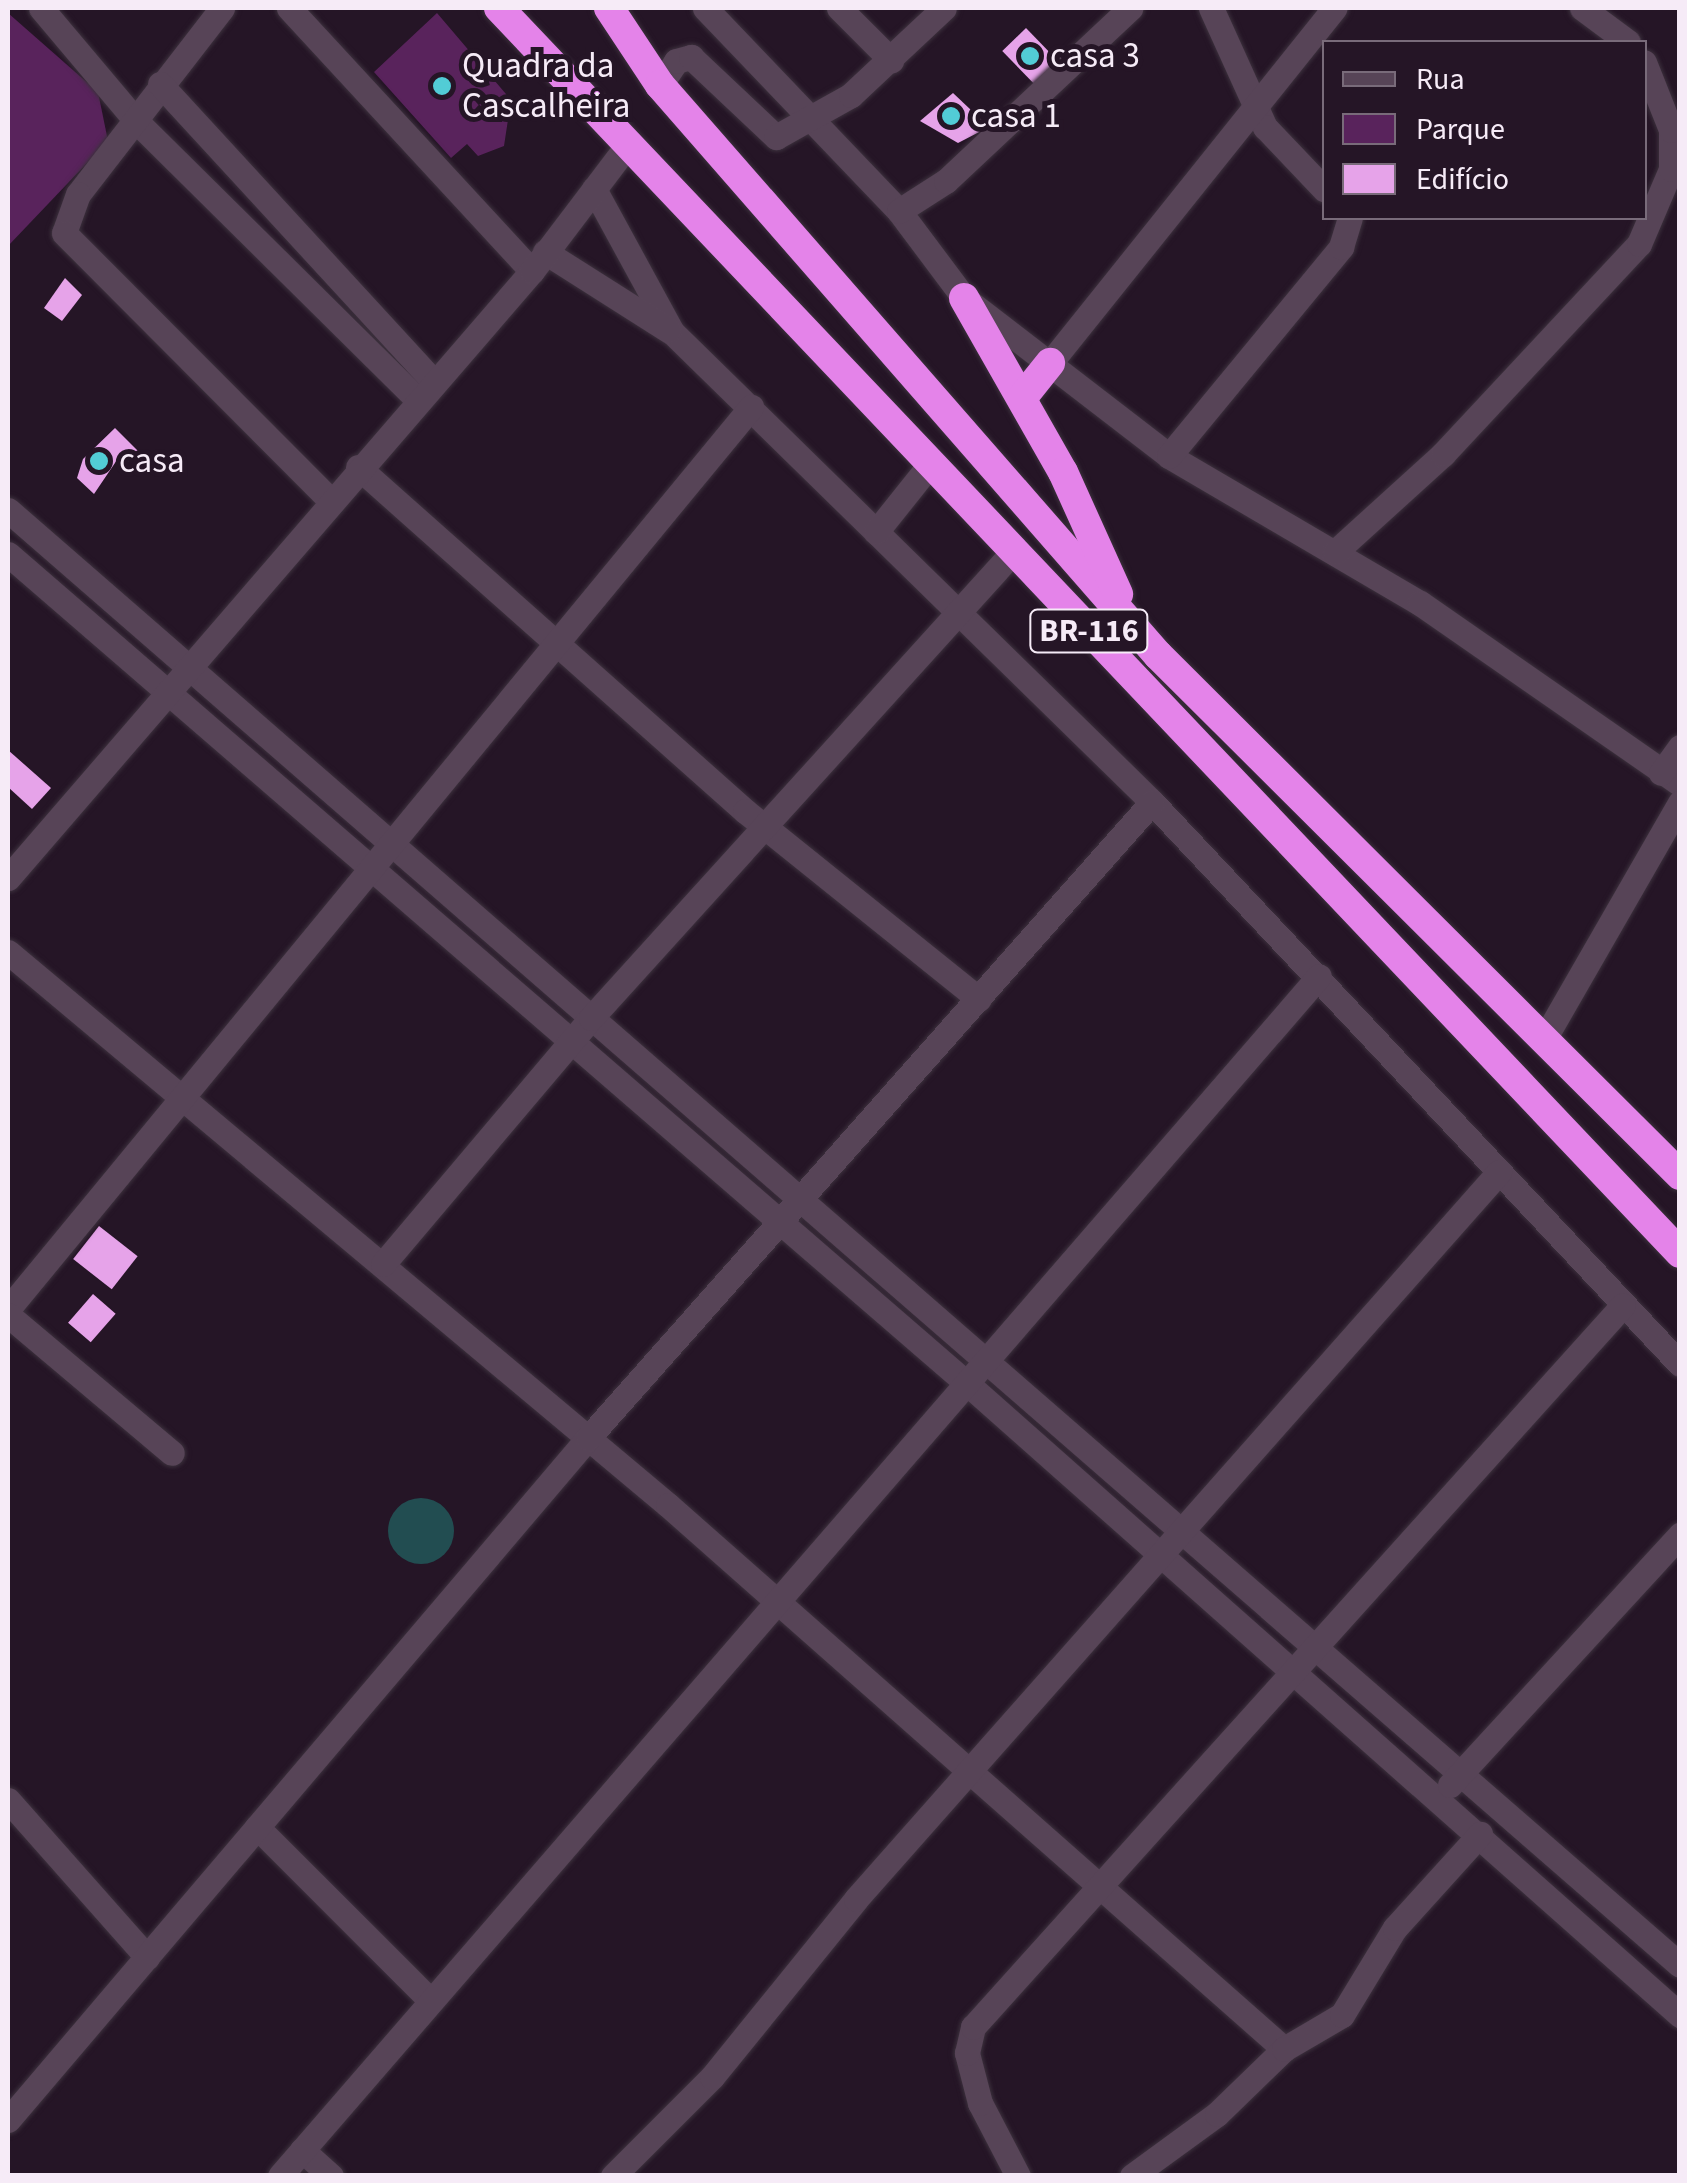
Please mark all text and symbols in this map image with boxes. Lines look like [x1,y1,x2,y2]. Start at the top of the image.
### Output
place label: casa 3 [1050,35,1140,77]
legend [1322,40,1647,220]
place label: Quadra da Cascalheira [462,45,630,127]
marker: casa 3 [1019,45,1041,67]
text: Rua [1416,58,1465,101]
marker: Quadra da Cascalheira [431,75,453,97]
place label: casa 1 [971,95,1061,137]
marker: casa 1 [940,105,962,127]
text: Parque [1416,108,1505,151]
text: Edifício [1416,158,1509,201]
place label: casa [119,440,185,482]
marker: casa [88,450,110,472]
road number: BR-116 [1029,604,1149,658]

